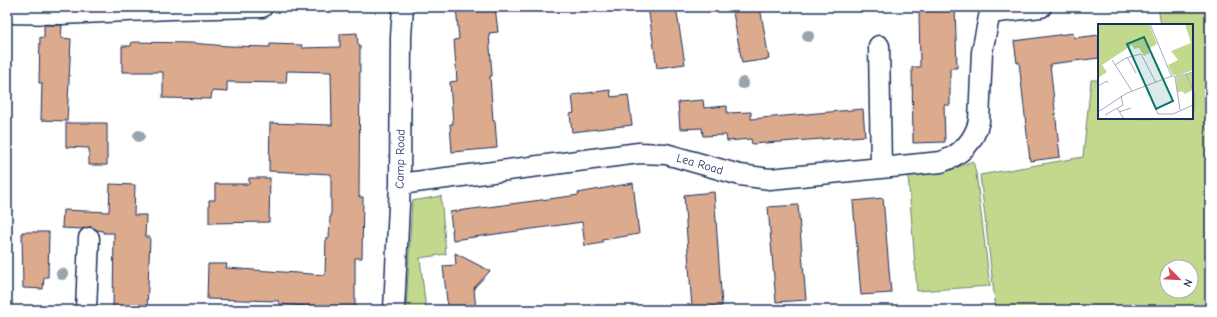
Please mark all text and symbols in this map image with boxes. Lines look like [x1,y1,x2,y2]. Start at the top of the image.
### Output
inset map [1098,24,1193,119]
street label: Camp Road [392,129,408,189]
street label: Lea Road [675,151,725,177]
north arrow [1159,259,1199,299]
text: N [1180,277,1195,289]

